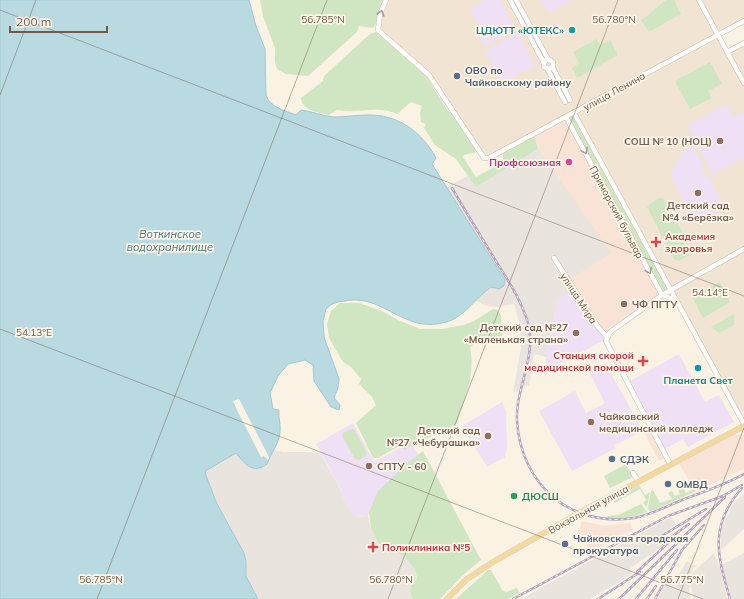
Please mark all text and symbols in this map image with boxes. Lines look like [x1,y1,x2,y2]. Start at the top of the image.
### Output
scale bar [10,8,107,34]
one-way arrow [376,10,385,17]
text: 56.785°N [301,13,345,26]
text: 56.780°N [592,13,636,26]
text: 200 m [16,14,51,29]
place label: ЦДЮТТ «ЮТЕКС» [476,24,564,37]
marker: ЦДЮТТ «ЮТЕКС» [567,25,577,35]
place label: ОВО по Чайковскому району [465,64,571,89]
street label: улица Ленина [581,69,648,114]
marker: ОВО по Чайковскому району [452,71,462,81]
place label: СОШ № 10 (НОЦ) [624,135,712,148]
marker: СОШ № 10 (НОЦ) [715,136,725,146]
one-way arrow [580,147,587,154]
place label: Профсоюзная [489,156,561,169]
marker: Профсоюзная [564,157,574,167]
street label: Приморский бульвар [587,164,647,261]
marker: Детский сад №4 «Берёзка» [693,188,703,198]
place label: Детский сад №4 «Берёзка» [662,199,734,224]
water label: Воткинское водохранилище [127,227,213,254]
place label: Академия здоровья [665,230,715,255]
marker: Академия здоровья [650,236,662,248]
one-way arrow [645,267,652,274]
street label: улица Мира [557,270,600,326]
text: 54.14°E [692,286,728,299]
place label: ЧФ ПГТУ [632,298,678,311]
marker: ЧФ ПГТУ [619,299,629,309]
place label: Детский сад №27 «Маленькая страна» [464,321,568,346]
text: 54.13°E [16,326,52,339]
marker: Детский сад №27 «Маленькая страна» [571,328,581,338]
place label: Станция скорой медицинской помощи [524,349,634,374]
marker: Станция скорой медицинской помощи [637,355,649,367]
marker: Планета Свет [693,363,703,373]
place label: Планета Свет [664,374,733,387]
place label: Чайковский медицинский колледж [599,410,713,435]
marker: Чайковский медицинский колледж [586,417,596,427]
place label: Детский сад №27 «Чебурашка» [387,424,481,449]
marker: Детский сад №27 «Чебурашка» [483,431,493,441]
place label: СДЭК [620,453,649,466]
marker: СДЭК [607,454,617,464]
place label: СПТУ - 60 [377,460,426,473]
marker: СПТУ - 60 [364,461,374,471]
place label: ОМВД [676,478,708,491]
marker: ОМВД [663,479,673,489]
street label: Вокзальная улица [546,482,631,537]
place label: ДЮСШ [522,490,559,503]
marker: ДЮСШ [509,491,519,501]
place label: Чайковская городская прокуратура [573,532,688,557]
marker: Чайковская городская прокуратура [560,539,570,549]
marker: Поликлиника №5 [367,541,379,553]
place label: Поликлиника №5 [382,541,470,554]
text: 56.785°N [79,573,123,586]
text: 56.780°N [369,573,413,586]
text: 56.775°N [660,573,704,586]

